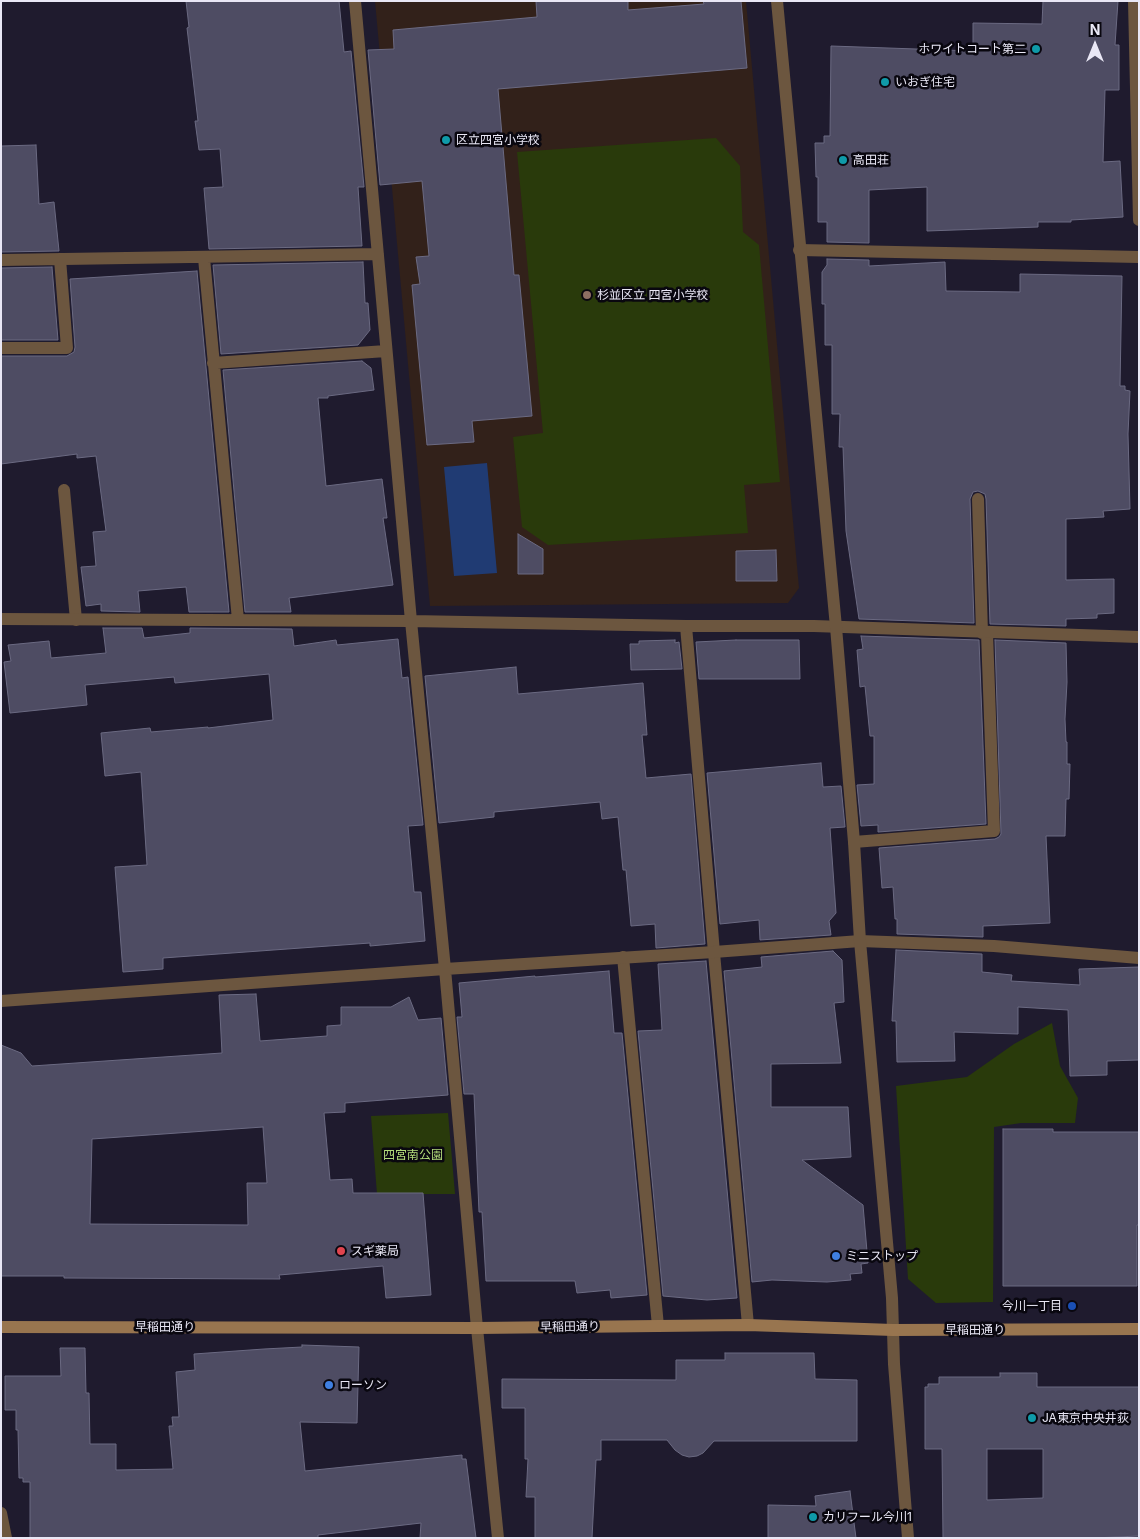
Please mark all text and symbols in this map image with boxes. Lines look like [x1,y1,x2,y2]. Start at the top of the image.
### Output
north arrow [1070,20,1120,70]
text: N [1090,21,1100,38]
place label: ホワイトコート第二 [918,42,1026,56]
marker: ホワイトコート第二 [1030,43,1042,55]
place label: いおぎ住宅 [895,75,955,89]
marker: いおぎ住宅 [879,76,891,88]
place label: 区立四宮小学校 [456,133,540,147]
marker: 区立四宮小学校 [440,134,452,146]
place label: 高田荘 [853,153,889,167]
marker: 高田荘 [837,154,849,166]
place label: 杉並区立 四宮小学校 [597,288,708,302]
marker: 杉並区立 四宮小学校 [581,289,593,301]
park label: 四宮南公園 [383,1148,443,1162]
place label: スギ薬局 [351,1244,399,1258]
marker: スギ薬局 [335,1245,347,1257]
place label: ミニストップ [846,1249,918,1263]
marker: ミニストップ [830,1250,842,1262]
place label: 今川一丁目 [1002,1299,1062,1313]
marker: 今川一丁目 [1066,1300,1078,1312]
street label: 早稲田通り [540,1319,600,1335]
street label: 早稲田通り [135,1320,195,1334]
street label: 早稲田通り [945,1323,1005,1337]
place label: ローソン [339,1378,387,1392]
marker: ローソン [323,1379,335,1391]
place label: JA東京中央井荻 [1042,1411,1129,1425]
marker: JA東京中央井荻 [1026,1412,1038,1424]
place label: カリフール今川1 [823,1510,912,1524]
marker: カリフール今川1 [807,1511,819,1523]

